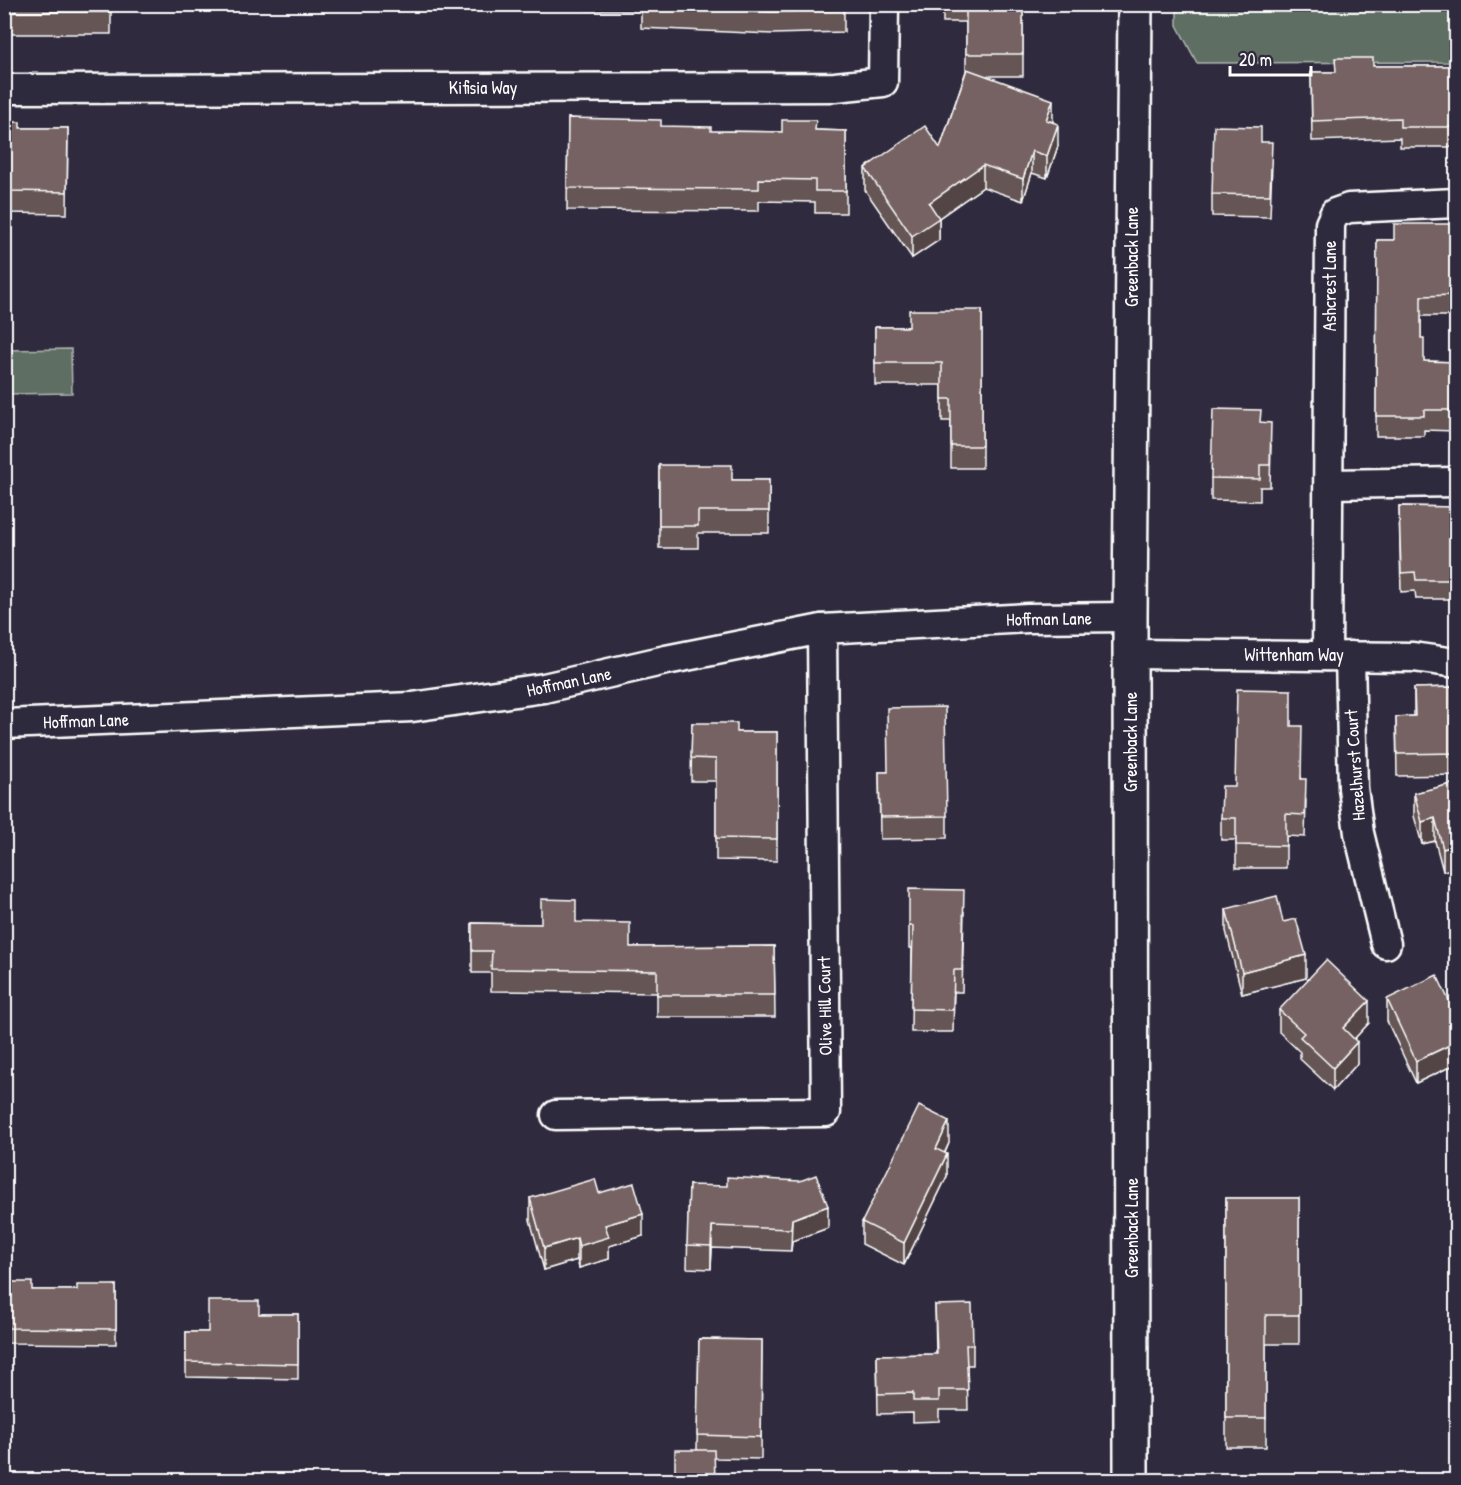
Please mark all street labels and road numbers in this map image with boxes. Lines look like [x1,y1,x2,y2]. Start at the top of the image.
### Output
street label: Kifisia Way [449,75,518,100]
street label: Greenback Lane [1119,207,1144,307]
street label: Ashcrest Lane [1317,241,1342,331]
street label: Hoffman Lane [1006,605,1092,632]
street label: Wittenham Way [1244,642,1344,667]
street label: Hoffman Lane [524,660,613,703]
street label: Greenback Lane [1118,692,1143,792]
street label: Hoffman Lane [43,707,129,734]
street label: Hazelhurst Court [1338,708,1371,822]
street label: Olive Hill Court [811,955,838,1056]
street label: Greenback Lane [1119,1178,1144,1278]

